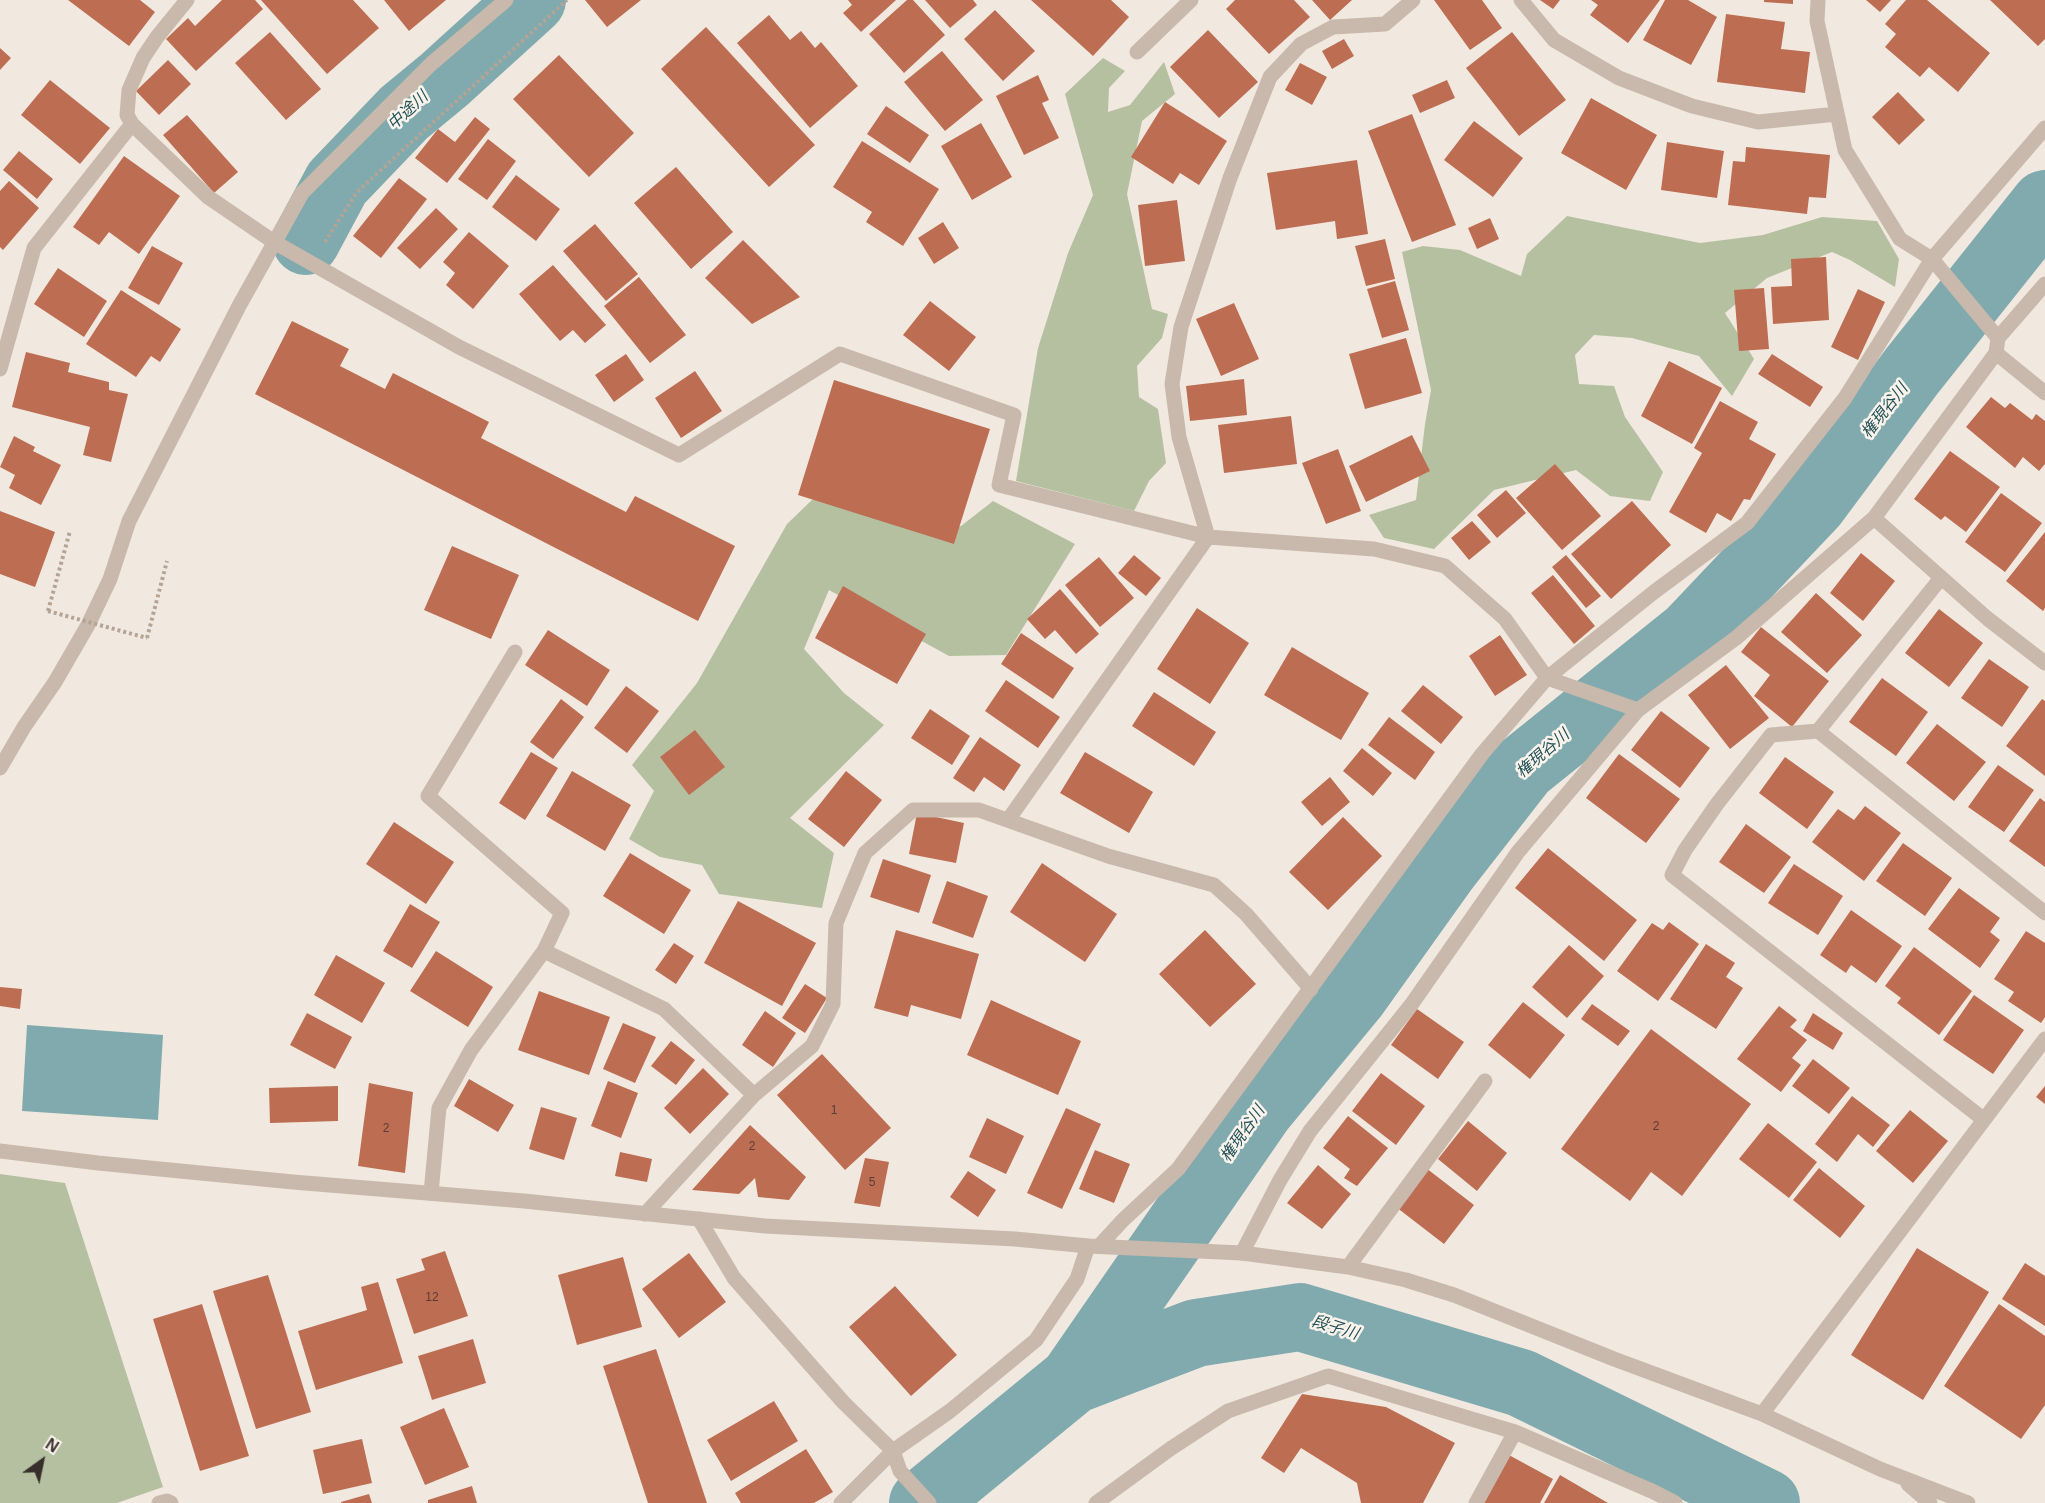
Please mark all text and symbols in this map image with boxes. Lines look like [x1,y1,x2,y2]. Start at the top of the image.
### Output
water label: 中途川 [384,88,432,134]
water label: 権現谷川 [1858,380,1912,442]
water label: 権現谷川 [1513,726,1573,782]
water label: 権現谷川 [1217,1102,1269,1166]
house number: 1 [831,1104,837,1118]
house number: 2 [1653,1120,1659,1134]
house number: 2 [383,1122,389,1136]
house number: 2 [749,1140,755,1154]
house number: 5 [869,1176,875,1190]
house number: 12 [425,1291,439,1305]
water label: 段子川 [1309,1312,1361,1344]
north arrow [12,1431,72,1491]
text: N [43,1435,62,1456]

